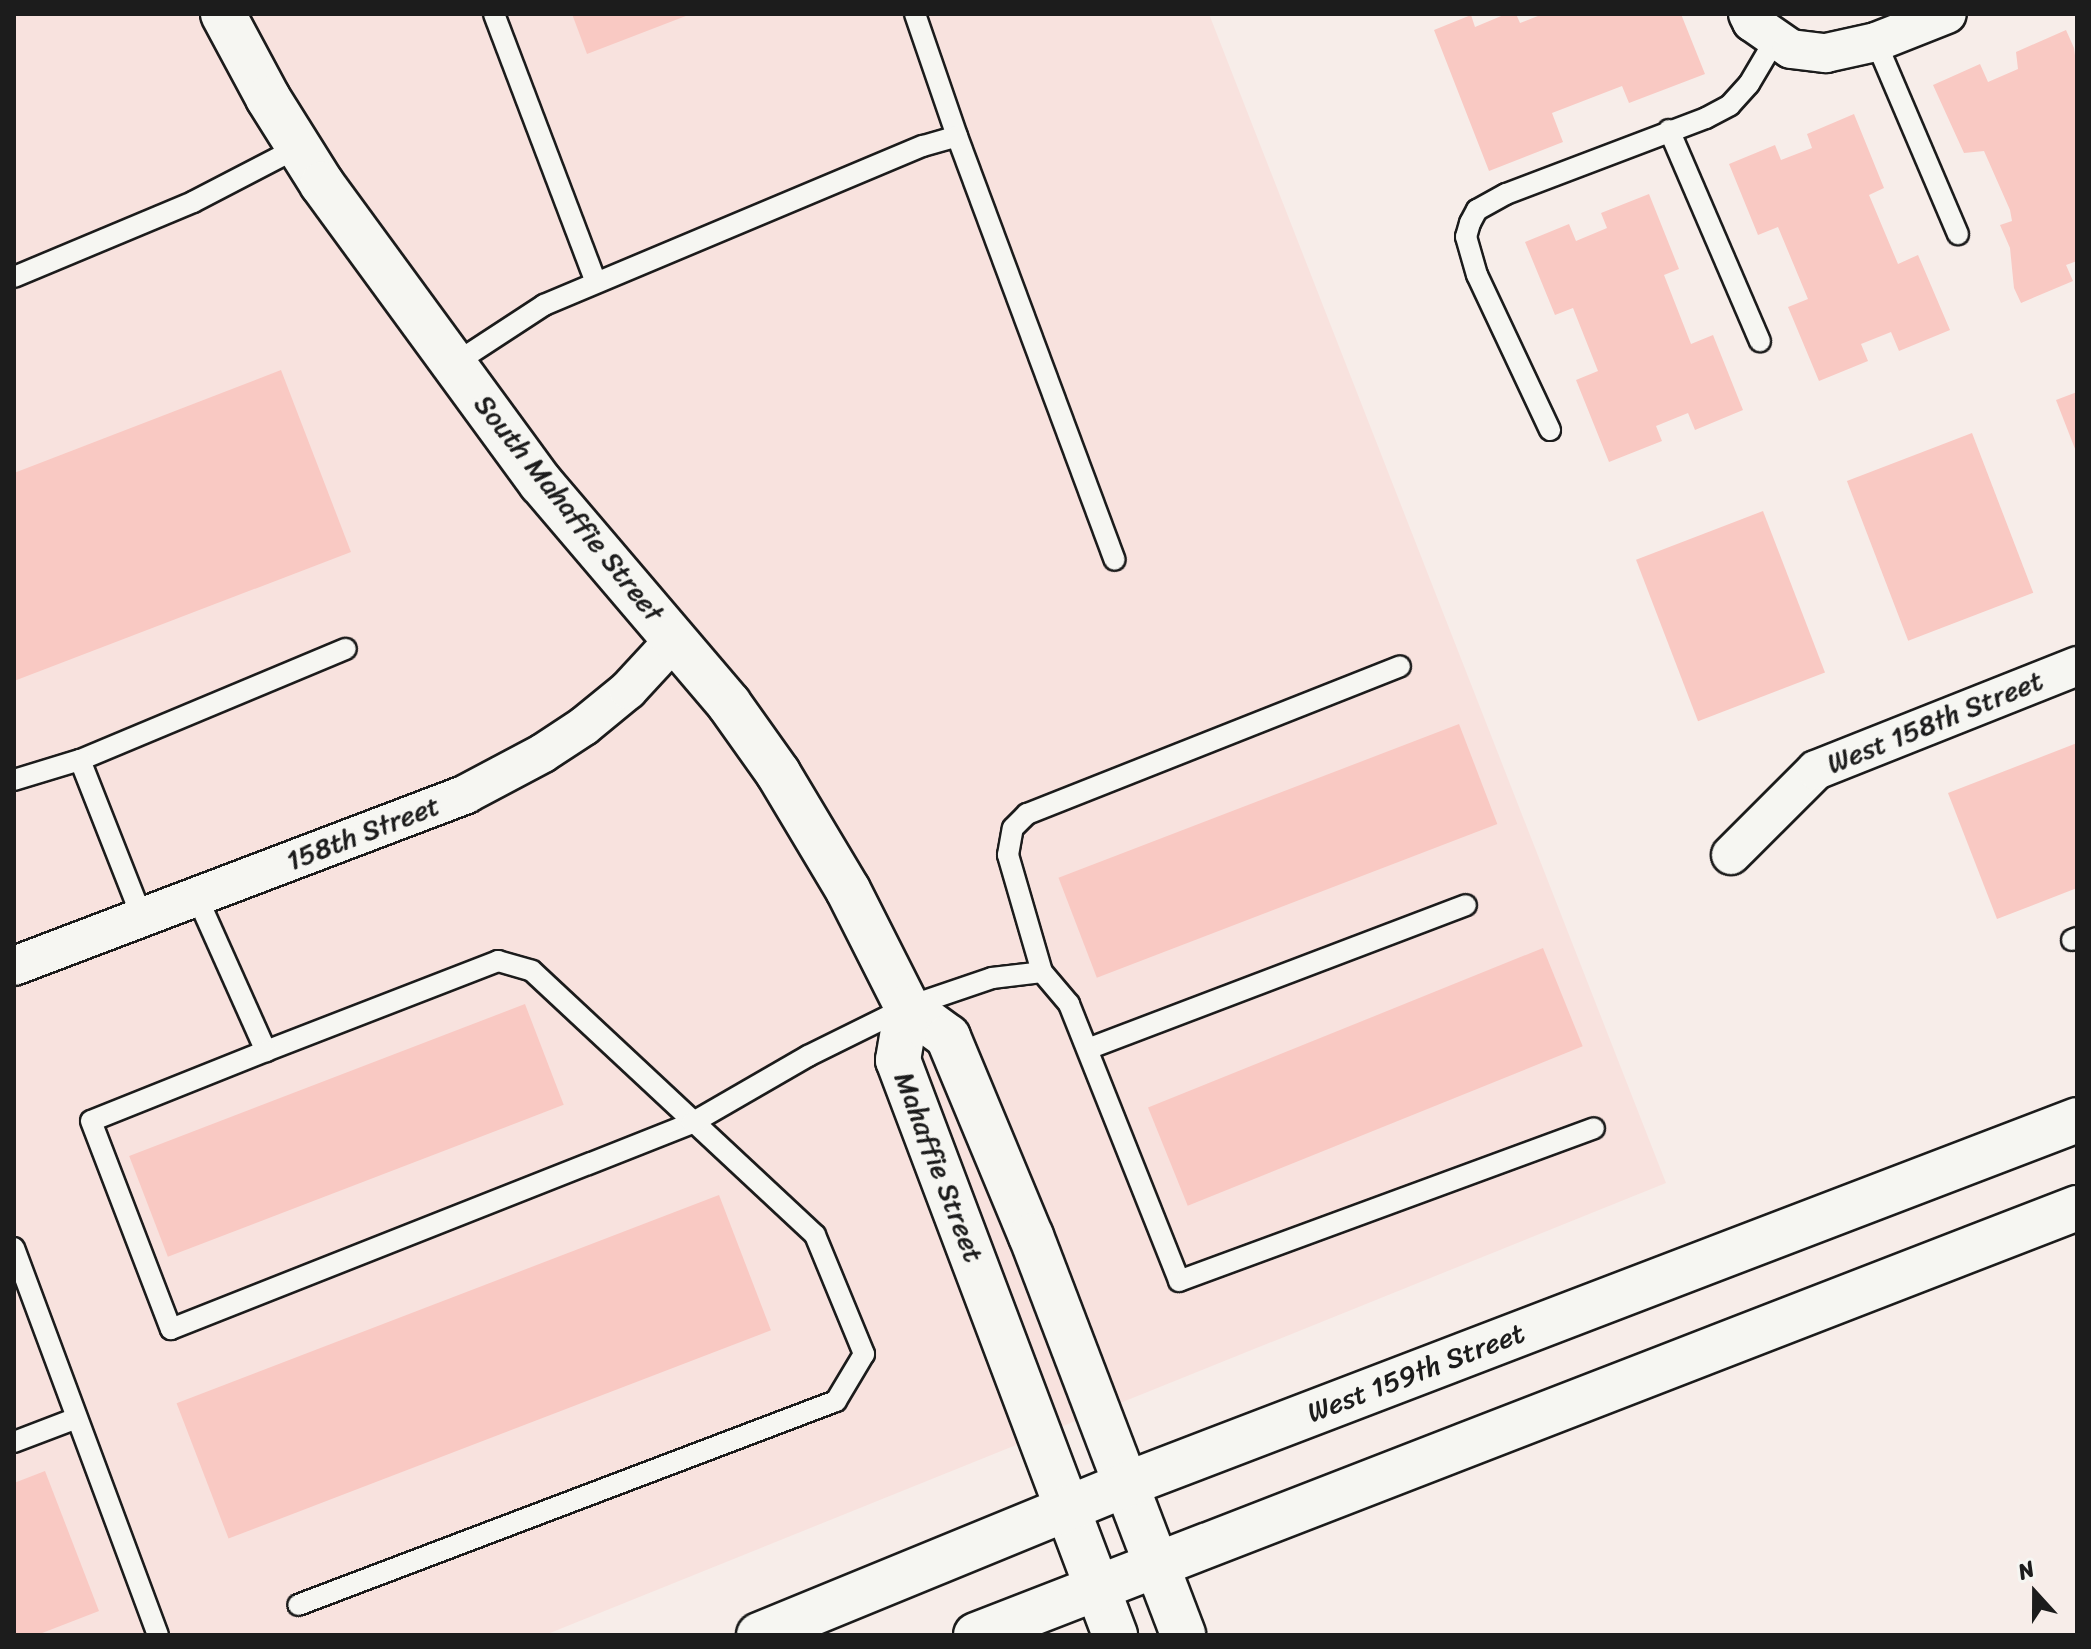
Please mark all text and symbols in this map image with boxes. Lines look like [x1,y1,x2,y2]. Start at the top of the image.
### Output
street label: South Mahaffie Street [467,388,671,628]
street label: West 158th Street [1822,663,2048,781]
street label: 158th Street [282,788,444,878]
street label: Mahaffie Street [887,1067,991,1267]
street label: West 159th Street [1303,1316,1529,1430]
text: N [2012,1549,2040,1591]
north arrow [1995,1553,2075,1633]

